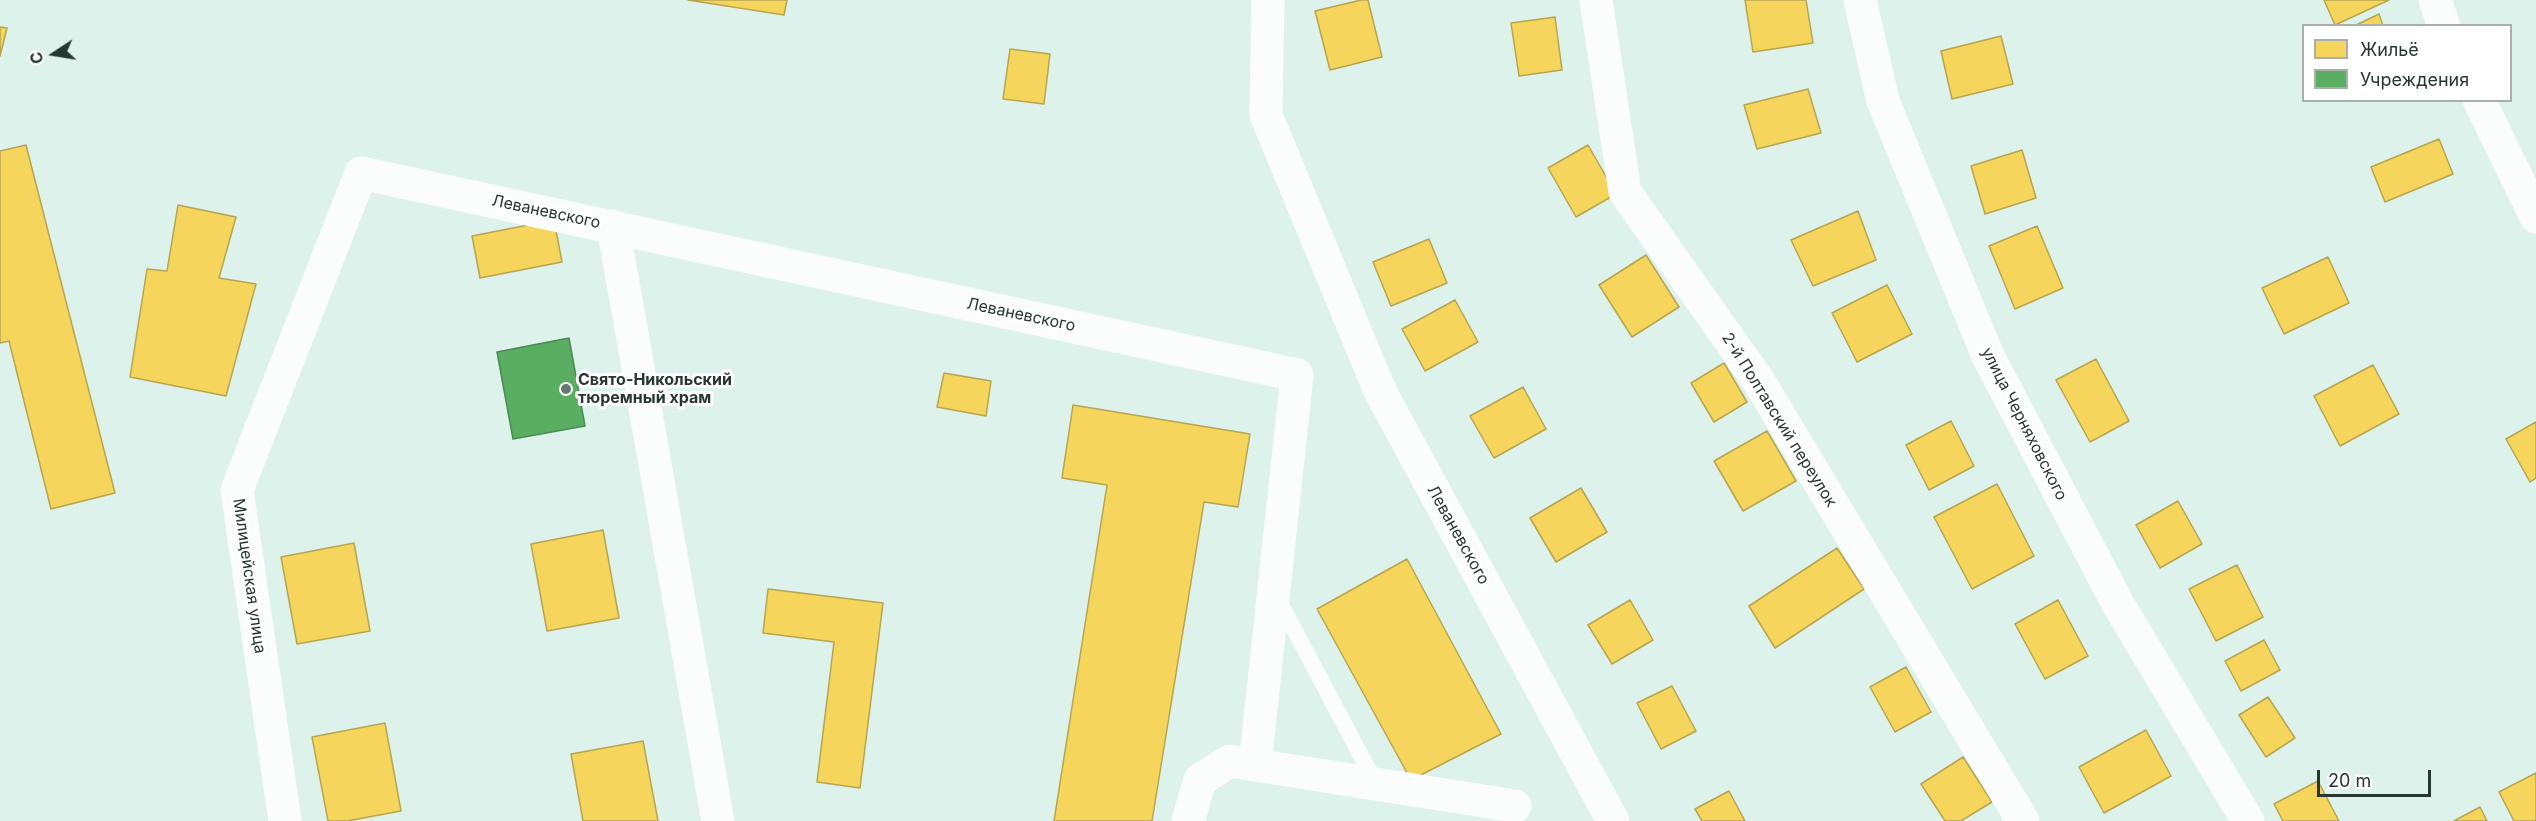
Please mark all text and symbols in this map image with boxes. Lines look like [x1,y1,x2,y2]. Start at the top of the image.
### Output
north arrow [24,24,84,84]
legend [2302,24,2512,102]
text: Жильё [2360,39,2419,60]
text: С [25,50,47,66]
text: Учреждения [2360,69,2469,90]
street label: Леваневского [490,191,602,233]
street label: Леваневского [965,294,1077,336]
street label: 2-й Полтавский переулок [1717,329,1841,511]
street label: улица Черняховского [1977,344,2071,504]
place label: Свято-Никольский тюремный храм [578,370,732,408]
marker: Свято-Никольский тюремный храм [559,382,573,396]
street label: Леваневского [1423,482,1493,588]
street label: Милицейская улица [229,497,269,655]
scale bar [2320,758,2434,796]
text: 20 m [2328,770,2371,791]

